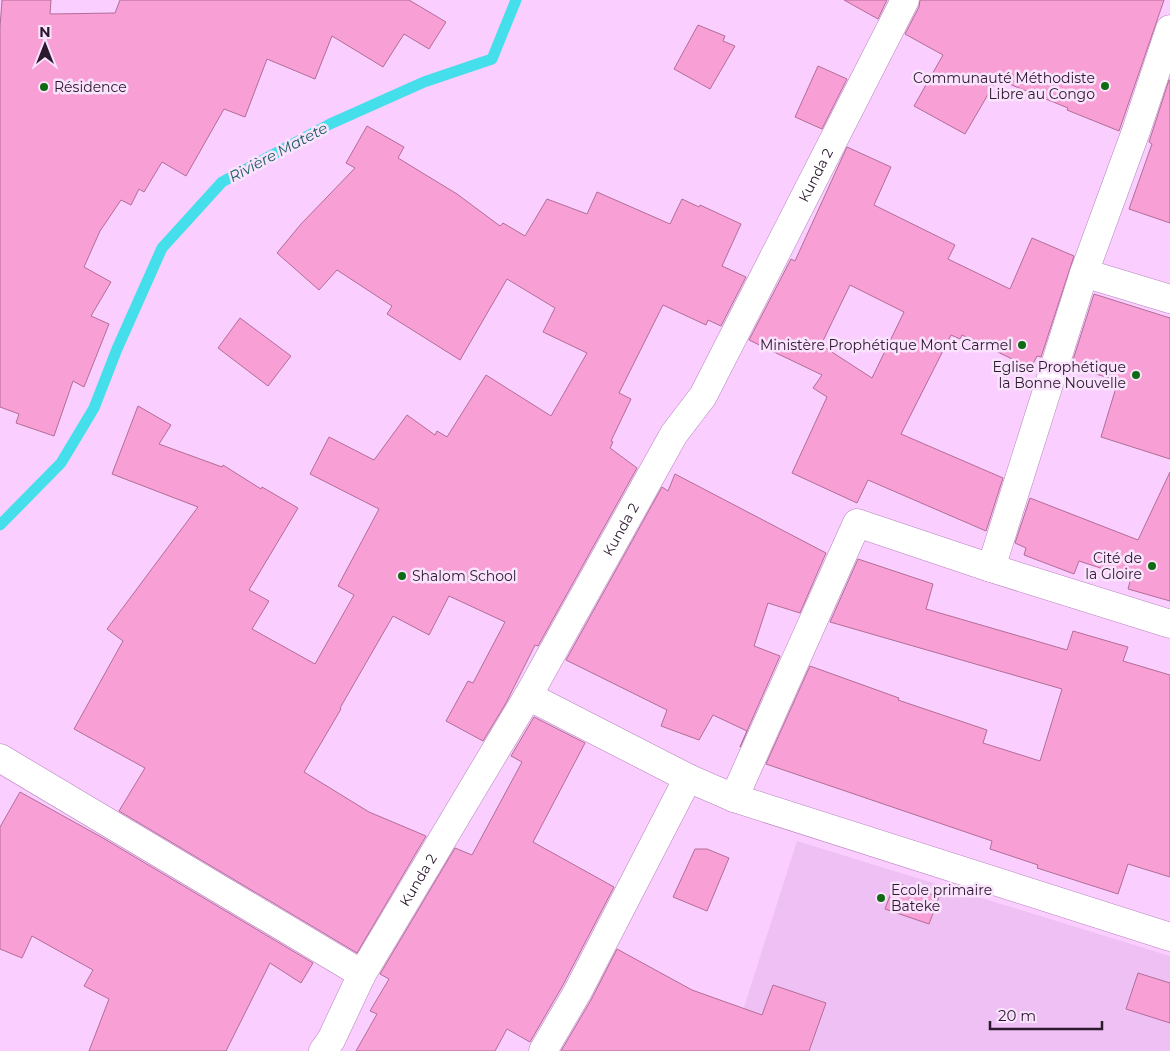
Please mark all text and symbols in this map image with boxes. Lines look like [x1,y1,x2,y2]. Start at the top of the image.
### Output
north arrow [20,20,70,70]
text: N [39,23,51,41]
place label: Communauté Méthodiste Libre au Congo [913,69,1095,103]
place label: Résidence [54,78,127,96]
marker: Communauté Méthodiste Libre au Congo [1099,80,1111,92]
marker: Résidence [38,81,50,93]
water label: Rivière Matete [225,118,331,186]
street label: Kunda 2 [794,145,837,205]
place label: Ministère Prophétique Mont Carmel [760,336,1012,354]
marker: Ministère Prophétique Mont Carmel [1016,339,1028,351]
place label: Eglise Prophétique la Bonne Nouvelle [992,358,1126,392]
marker: Eglise Prophétique la Bonne Nouvelle [1130,369,1142,381]
street label: Kunda 2 [599,500,643,559]
place label: Cité de la Gloire [1085,549,1142,583]
marker: Cité de la Gloire [1146,560,1158,572]
place label: Shalom School [412,567,517,585]
marker: Shalom School [396,570,408,582]
street label: Kunda 2 [396,850,441,910]
place label: Ecole primaire Bateke [891,881,992,915]
marker: Ecole primaire Bateke [875,892,887,904]
scale bar [990,998,1102,1030]
text: 20 m [998,1006,1036,1025]

